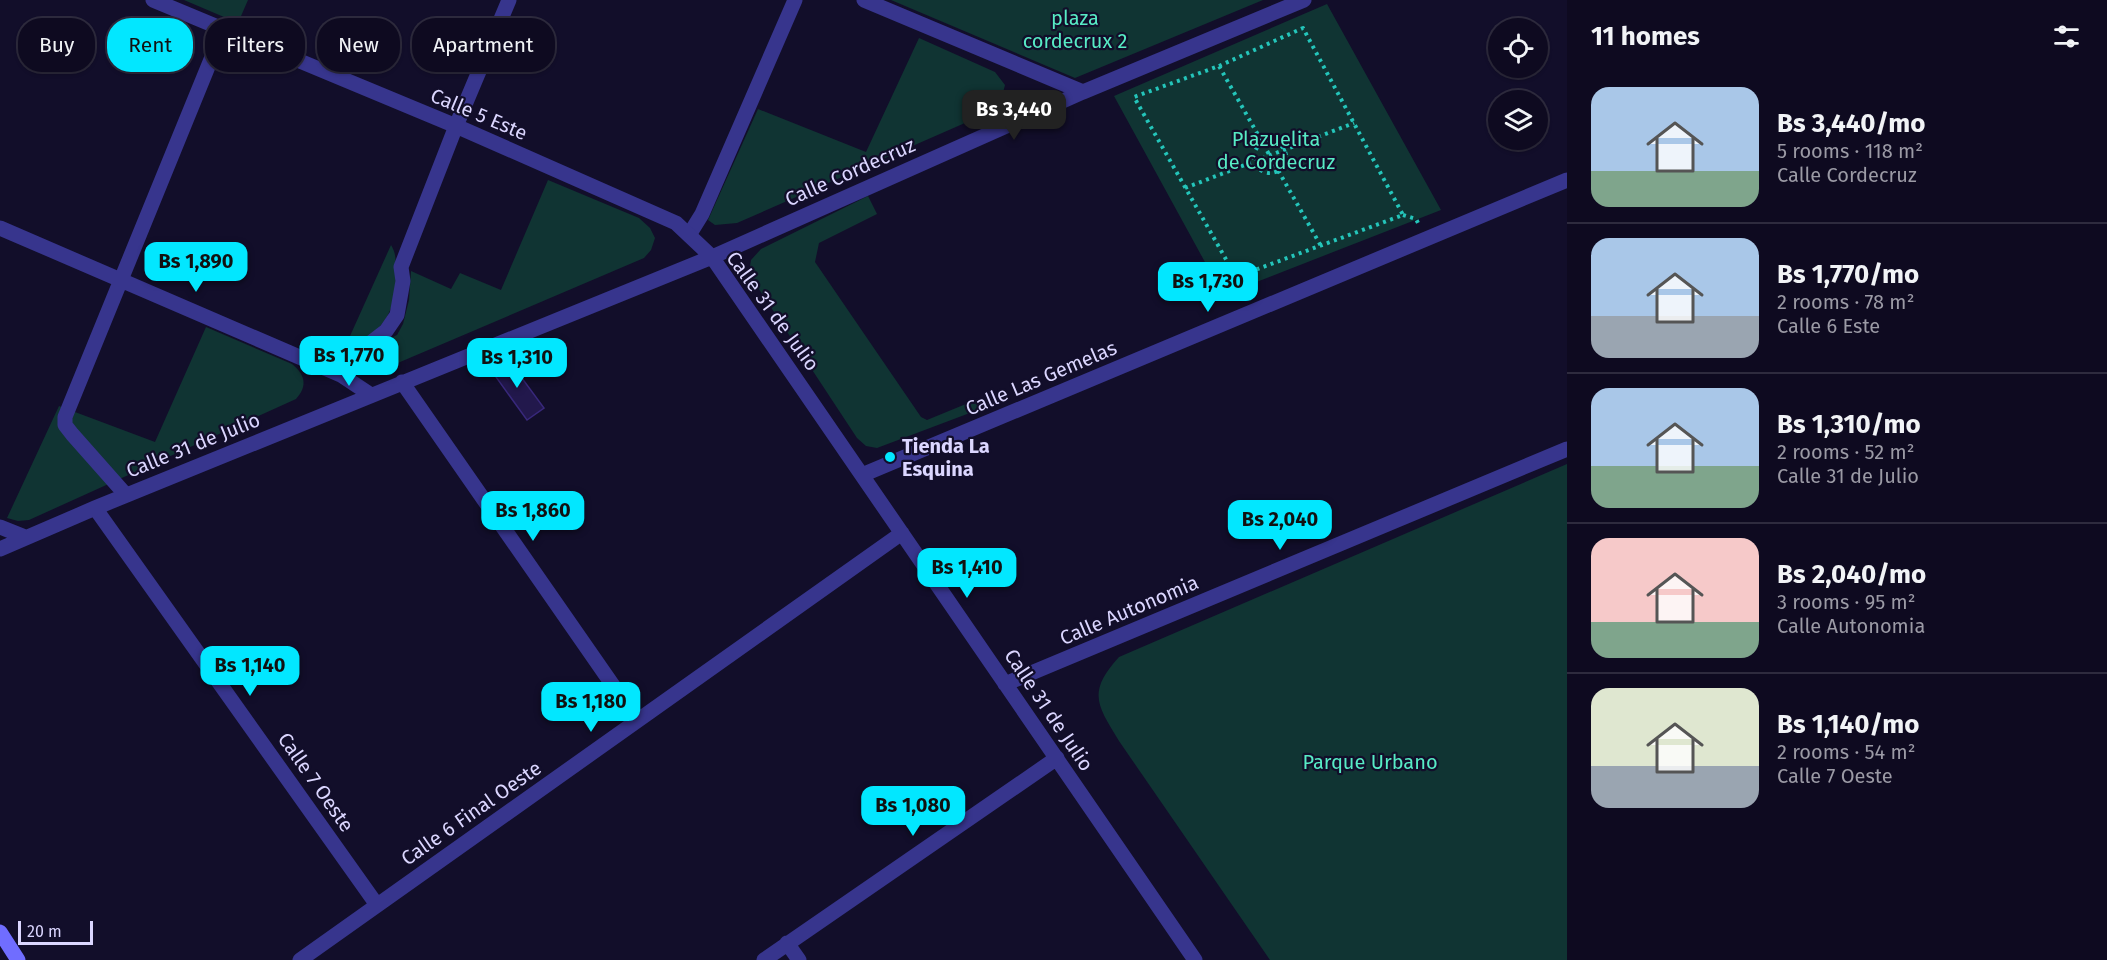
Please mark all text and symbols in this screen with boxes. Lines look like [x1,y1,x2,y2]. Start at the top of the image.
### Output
park label: plaza cordecrux 2 [1023,6,1127,53]
chip: Buy [18,18,95,72]
chip: Rent [107,18,193,72]
chip: Filters [205,18,305,72]
chip: New [317,18,400,72]
chip: Apartment [412,18,555,72]
map controls [1488,18,1548,150]
button: locate [1488,18,1548,78]
icon: filters [2050,20,2083,53]
text: 11 homes [1591,21,1700,52]
street label: Calle 5 Este [427,83,531,145]
pin: Bs 3,440 [952,90,1076,141]
button: layers [1488,90,1548,150]
text: Bs 3,440 [976,97,1052,121]
text: Bs 3,440/mo [1777,108,1925,139]
icon: home [1639,111,1711,183]
park label: Plazuelita de Cordecruz [1217,127,1335,174]
street label: Calle Cordecruz [781,133,919,211]
text: 5 rooms · 118 m² [1777,139,1923,163]
text: Calle Cordecruz [1777,163,1917,187]
pin: Bs 1,890 [134,242,258,293]
street label: Calle 31 de Julio [722,246,824,376]
text: Bs 1,890 [158,249,234,273]
text: Bs 1,770/mo [1777,259,1919,290]
pin: Bs 1,730 [1146,262,1270,313]
icon: home [1639,262,1711,334]
text: Bs 1,730 [1172,269,1244,293]
text: 2 rooms · 78 m² [1777,290,1914,314]
text: Calle 6 Este [1777,314,1880,338]
street label: Calle Las Gemelas [962,335,1120,421]
pin: Bs 1,770 [287,336,411,387]
pin: Bs 1,310 [455,338,579,389]
text: Bs 1,770 [313,343,385,367]
text: Bs 1,310 [481,345,553,369]
street label: Calle 31 de Julio [123,407,263,483]
text: Bs 1,310/mo [1777,409,1921,440]
icon: home [1639,412,1711,484]
place label: Tienda La Esquina [902,434,990,481]
text: 2 rooms · 52 m² [1777,440,1915,464]
marker: Tienda La Esquina [883,450,897,464]
text: Calle 31 de Julio [1777,464,1919,488]
pin: Bs 1,860 [471,491,595,542]
text: Bs 1,860 [495,498,571,522]
pin: Bs 2,040 [1218,500,1342,551]
text: Bs 2,040 [1242,507,1318,531]
pin: Bs 1,410 [905,548,1029,599]
text: Bs 1,410 [931,555,1003,579]
text: Bs 2,040/mo [1777,559,1926,590]
icon: home [1639,562,1711,634]
street label: Calle Autonomia [1056,570,1202,650]
text: 3 rooms · 95 m² [1777,590,1916,614]
text: Calle Autonomia [1777,614,1925,638]
street label: Calle 31 de Julio [999,644,1099,776]
pin: Bs 1,140 [188,646,312,697]
text: Bs 1,140 [214,653,286,677]
pin: Bs 1,180 [529,682,653,733]
text: Bs 1,180 [555,689,627,713]
text: Bs 1,140/mo [1777,709,1919,740]
icon: home [1639,712,1711,784]
street label: Calle 7 Oeste [273,728,359,836]
text: 2 rooms · 54 m² [1777,740,1916,764]
park label: Parque Urbano [1302,750,1438,774]
street label: Calle 6 Final Oeste [396,756,546,870]
text: Calle 7 Oeste [1777,764,1893,788]
pin: Bs 1,080 [851,786,975,837]
text: Bs 1,080 [875,793,951,817]
scale bar [18,918,93,946]
text: 20 m [27,922,62,941]

